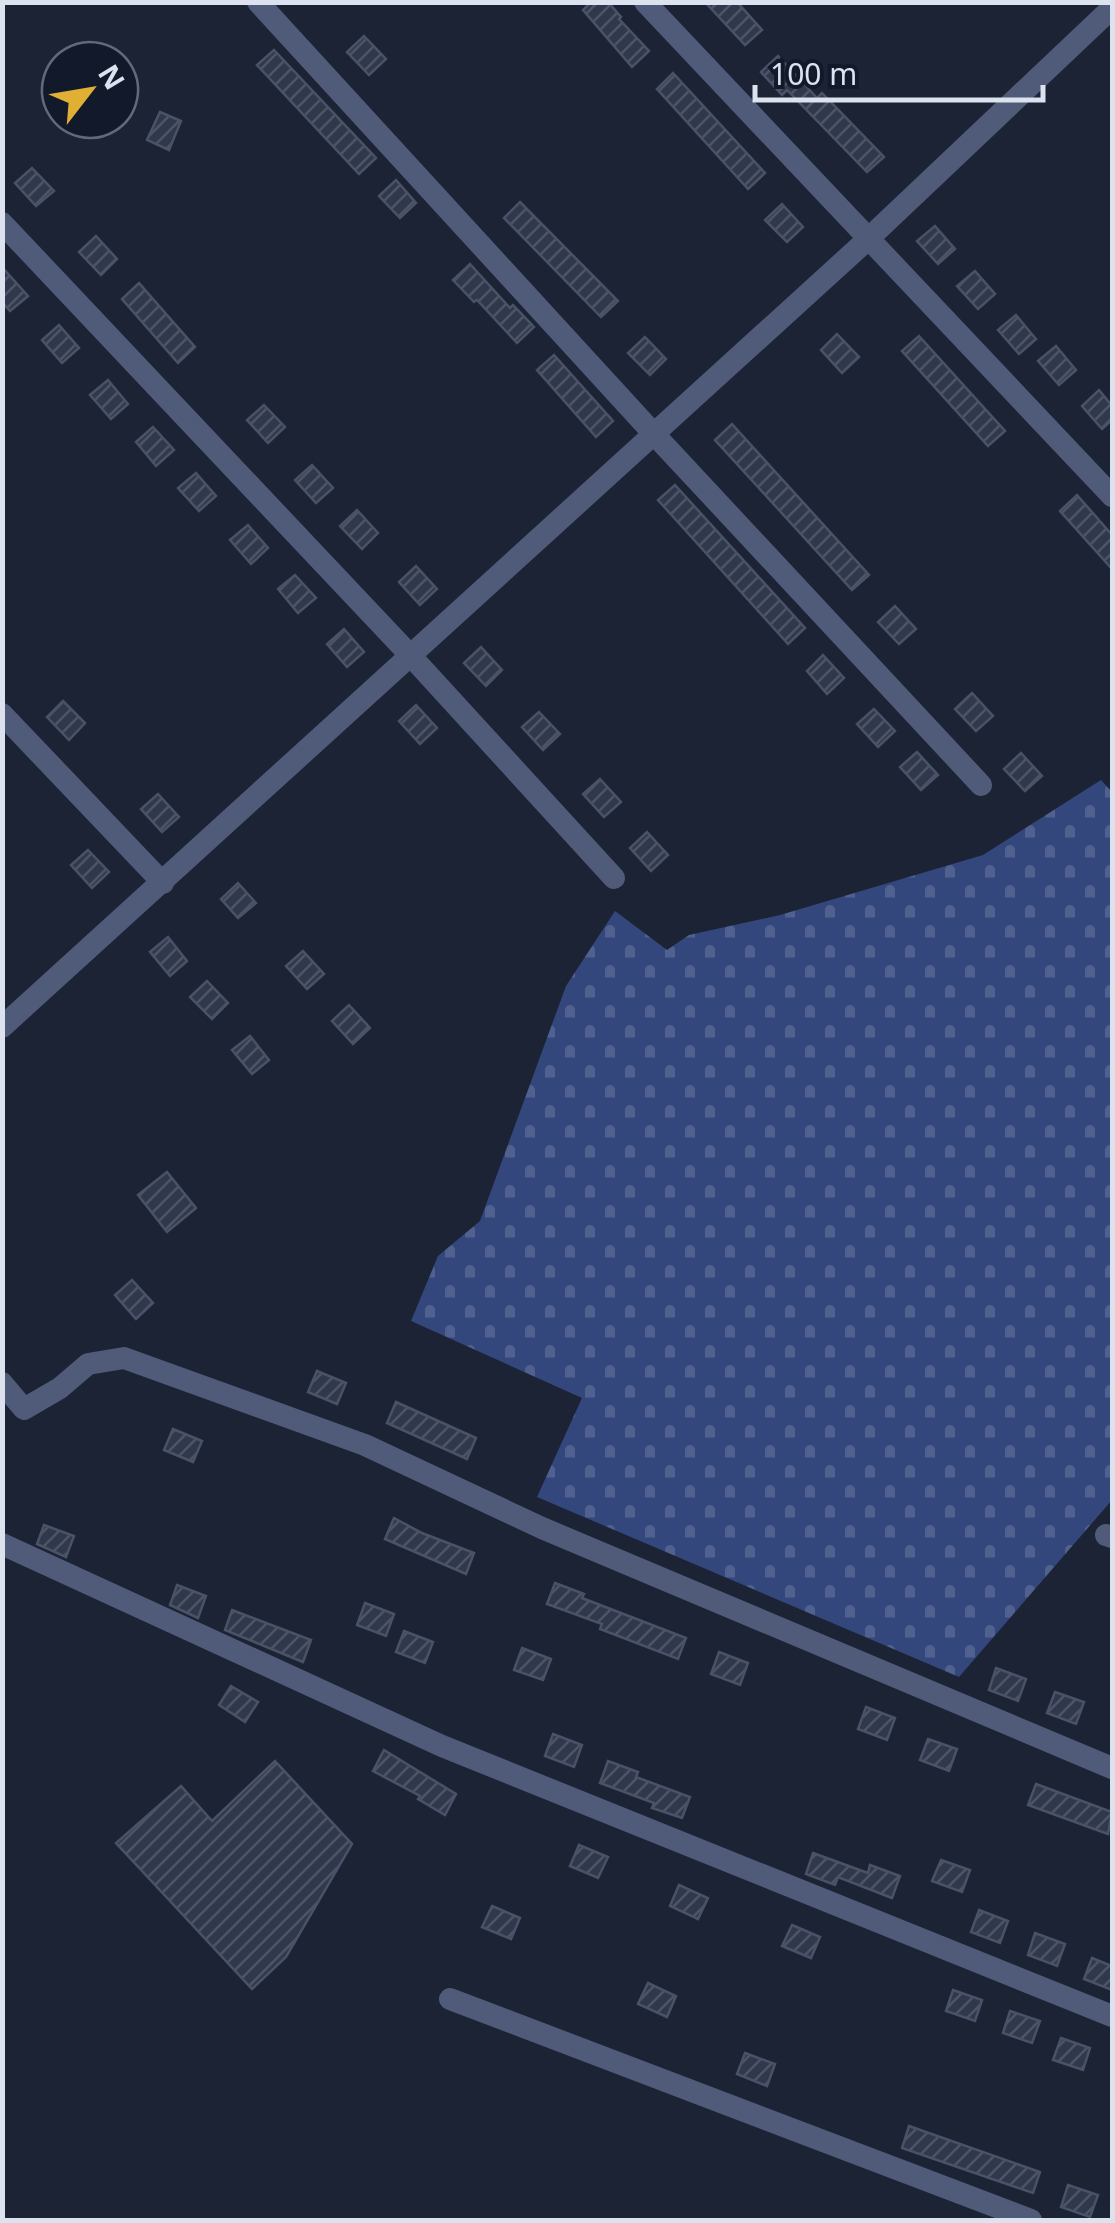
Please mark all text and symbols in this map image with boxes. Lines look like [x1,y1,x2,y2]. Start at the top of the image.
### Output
north arrow [40,40,140,140]
scale bar [755,40,1042,102]
text: 100 m [770,53,857,94]
text: N [90,57,134,96]

